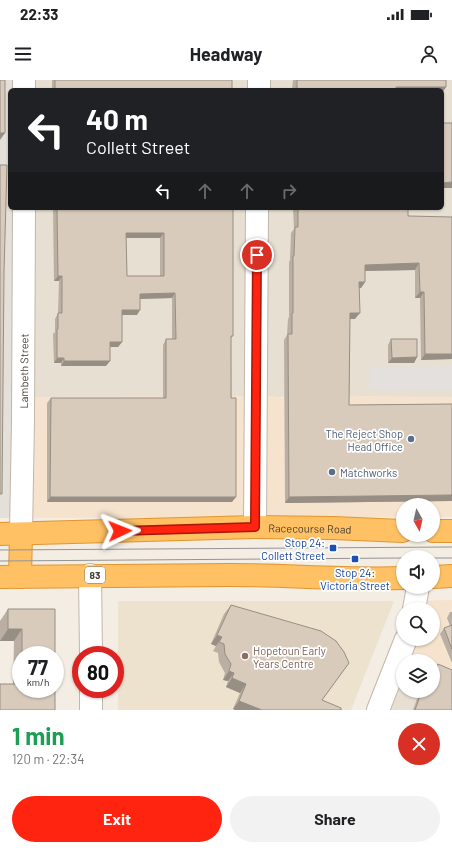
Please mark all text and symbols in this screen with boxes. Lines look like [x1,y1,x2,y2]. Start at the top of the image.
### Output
text: 22:33 [20,5,58,23]
icon: menu [12,43,34,65]
text: Headway [190,43,262,65]
icon: person [418,43,440,65]
text: 40 m [86,102,148,136]
icon: left [20,104,72,156]
text: Collett Street [86,136,190,158]
icon: left [152,180,174,202]
icon: ahead [194,180,216,202]
icon: ahead [236,180,258,202]
icon: right [278,180,300,202]
pin [240,238,274,272]
icon: arrive [246,244,268,266]
street label: Lambeth Street [17,334,30,409]
place label: The Reject Shop Head Office [325,427,403,453]
marker: The Reject Shop Head Office [406,434,416,444]
place label: Matchworks [340,466,397,479]
marker: Matchworks [327,467,337,477]
north arrow [396,498,440,542]
map controls [396,498,440,698]
position arrow [99,510,141,552]
street label: Racecourse Road [268,521,352,535]
place label: Stop 24: Collett Street [261,536,325,562]
marker: Stop 24: Collett Street [328,543,338,553]
button: sound [396,550,440,594]
marker: Stop 24: Victoria Street [350,554,360,564]
place label: Stop 24: Victoria Street [320,566,390,592]
road number: 83 [85,567,105,583]
button: search [396,602,440,646]
place label: Hopetoun Early Years Centre [253,644,326,670]
speed limit sign: 80 [72,646,124,698]
marker: Hopetoun Early Years Centre [240,651,250,661]
button: layers [396,654,440,698]
text: 77 [28,655,48,679]
text: km/h [27,676,49,688]
text: 1 min [12,721,65,750]
button: close [398,723,440,765]
text: 120 m · 22:34 [12,751,84,767]
button: Exit [12,796,222,842]
button: Share [230,796,440,842]

